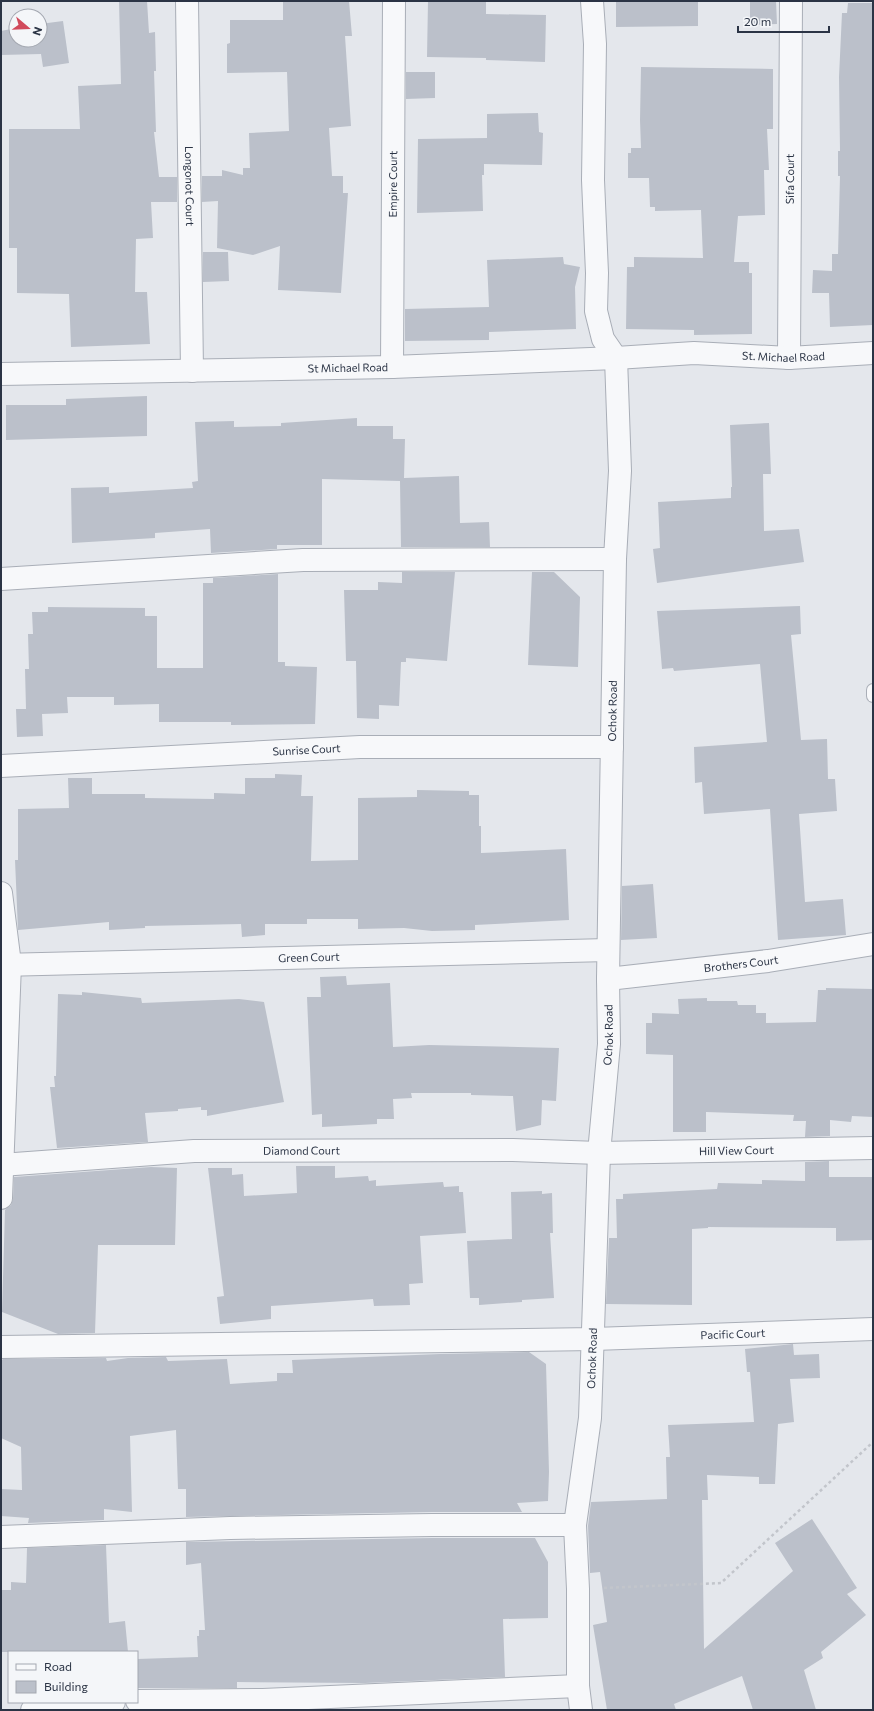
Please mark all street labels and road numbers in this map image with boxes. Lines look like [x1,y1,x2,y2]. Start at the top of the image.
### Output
street label: Longonot Court [183,146,197,227]
street label: Empire Court [386,150,399,217]
street label: Sifa Court [783,153,796,204]
street label: St. Michael Road [742,349,825,364]
street label: St Michael Road [308,360,388,375]
street label: Ochok Road [605,680,619,742]
street label: Sunrise Court [272,741,341,758]
street label: Green Court [278,950,340,964]
street label: Brothers Court [703,952,780,974]
street label: Ochok Road [600,1004,615,1066]
street label: Hill View Court [699,1143,774,1157]
street label: Diamond Court [263,1144,340,1157]
street label: Pacific Court [700,1326,766,1341]
street label: Ochok Road [584,1328,599,1389]

